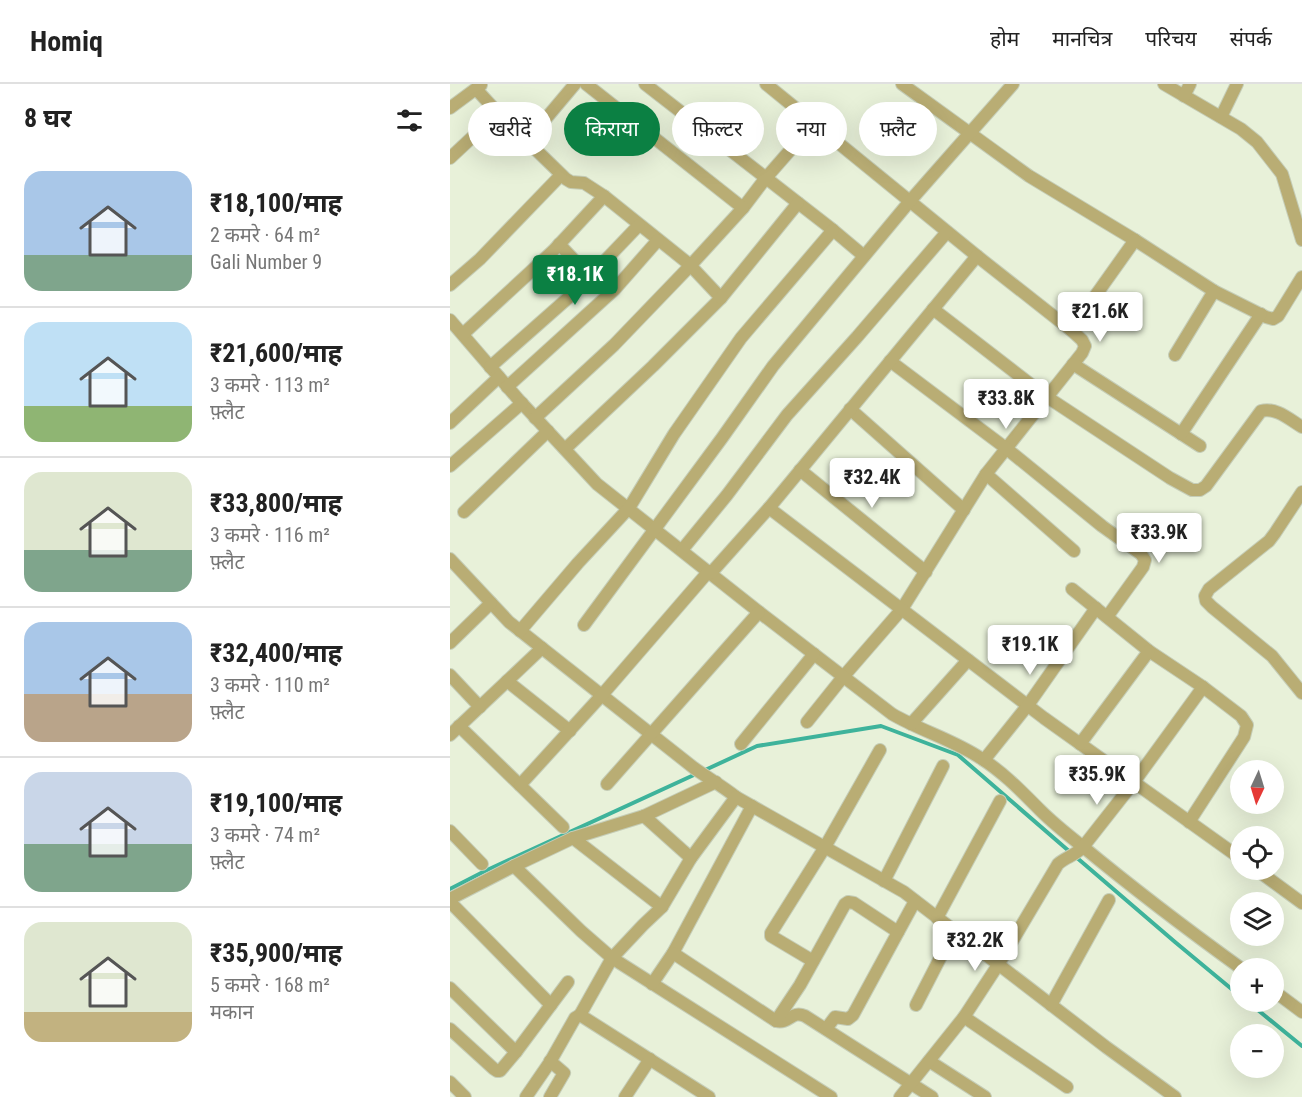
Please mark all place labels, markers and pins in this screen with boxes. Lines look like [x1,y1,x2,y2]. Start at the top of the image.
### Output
pin: ₹18.1K [526,255,624,306]
pin: ₹21.6K [1051,292,1149,343]
pin: ₹33.8K [957,379,1055,430]
pin: ₹32.4K [823,458,921,509]
pin: ₹33.9K [1110,513,1208,564]
pin: ₹19.1K [981,625,1079,676]
pin: ₹35.9K [1048,755,1146,806]
pin: ₹32.2K [926,921,1024,972]

